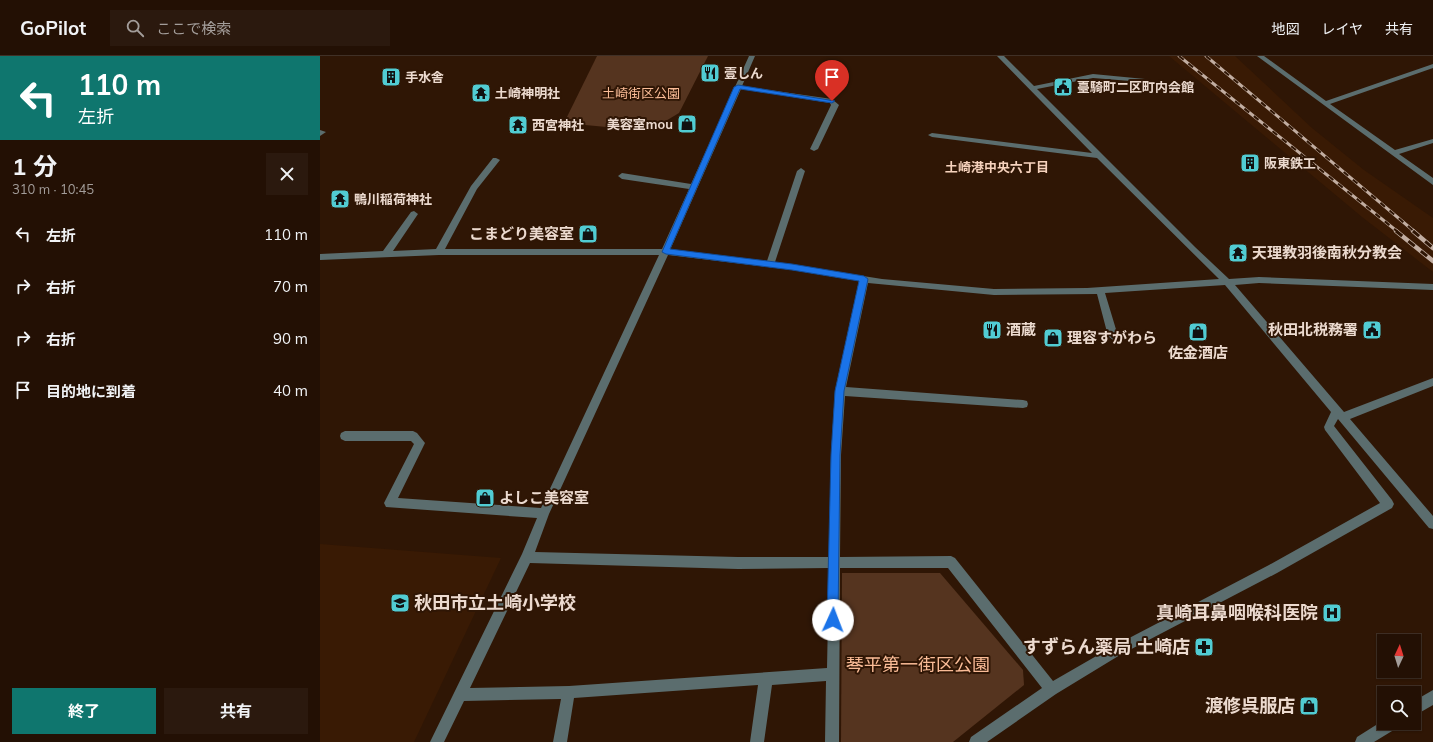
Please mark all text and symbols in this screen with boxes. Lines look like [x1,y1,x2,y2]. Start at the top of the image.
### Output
search box [110,10,390,46]
text: GoPilot [20,16,86,40]
icon: search [124,17,146,39]
text: ここで検索 [156,19,231,38]
text: 地図 [1271,20,1299,38]
text: レイヤ [1321,20,1363,38]
text: 共有 [1385,20,1413,38]
pin [815,60,849,101]
restaurant icon: 壹しん [699,62,721,84]
place label: 壹しん [724,65,763,81]
building icon: 手水舎 [380,66,402,88]
icon: arrive [821,66,843,88]
text: 110 m [78,67,161,102]
place label: 手水舎 [405,69,444,85]
icon: left [12,72,64,124]
public building icon: 臺騎町二区町内会館 [1052,76,1074,98]
place label: 臺騎町二区町内会館 [1077,79,1194,95]
temple icon: 土崎神明社 [470,82,492,104]
place label: 土崎神明社 [495,85,560,101]
park label: 土崎街区公園 [602,85,680,101]
text: 左折 [78,105,114,128]
shop icon: 美容室mou [676,113,698,135]
temple icon: 西宮神社 [507,114,529,136]
place label: 美容室mou [607,116,673,132]
place label: 西宮神社 [532,117,584,133]
text: 1 分 [12,151,57,181]
building icon: 阪東鉄工 [1239,152,1261,174]
button: close [266,153,308,195]
place label: 阪東鉄工 [1264,155,1316,171]
district label: 土崎港中央六丁目 [945,159,1049,175]
text: 310 m · 10:45 [12,181,94,197]
temple icon: 鴨川稲荷神社 [329,188,351,210]
place label: 鴨川稲荷神社 [354,191,432,207]
icon: left [12,223,34,245]
shop icon: こまどり美容室 [577,223,599,245]
place label: こまどり美容室 [469,224,574,243]
text: 110 m [264,225,308,244]
text: 左折 [46,226,76,245]
temple icon: 天理教羽後南秋分教会 [1227,242,1249,264]
place label: 天理教羽後南秋分教会 [1252,243,1402,262]
icon: right [12,275,34,297]
text: 70 m [273,277,308,296]
text: 右折 [46,278,76,297]
restaurant icon: 酒蔵 [981,319,1003,341]
public building icon: 秋田北税務署 [1361,319,1383,341]
place label: 酒蔵 [1006,320,1036,339]
place label: 秋田北税務署 [1268,320,1358,339]
shop icon: 佐金酒店 [1187,321,1209,343]
icon: right [12,327,34,349]
shop icon: 理容すがわら [1042,327,1064,349]
place label: 理容すがわら [1067,328,1157,347]
text: 90 m [273,329,308,348]
text: 右折 [46,330,76,349]
place label: 佐金酒店 [1168,343,1228,362]
icon: arrive [12,379,34,401]
text: 40 m [273,381,308,400]
text: 目的地に到着 [46,382,136,401]
shop icon: よしこ美容室 [474,487,496,509]
place label: よしこ美容室 [499,488,589,507]
place label: 秋田市立土崎小学校 [414,591,576,614]
school or university icon: 秋田市立土崎小学校 [389,592,411,614]
position arrow [812,599,854,641]
place label: 真崎耳鼻咽喉科医院 [1156,601,1318,624]
hospital icon: 真崎耳鼻咽喉科医院 [1321,602,1343,624]
north arrow [1377,634,1421,678]
map controls [1377,634,1421,730]
place label: すずらん薬局 土崎店 [1023,635,1190,658]
pharmacy icon: すずらん薬局 土崎店 [1193,636,1215,658]
park label: 琴平第一街区公園 [846,653,990,676]
button: search [1377,686,1421,730]
button: 終了 [12,688,156,734]
button: 共有 [164,688,308,734]
place label: 渡修呉服店 [1205,694,1295,717]
shop icon: 渡修呉服店 [1298,695,1320,717]

